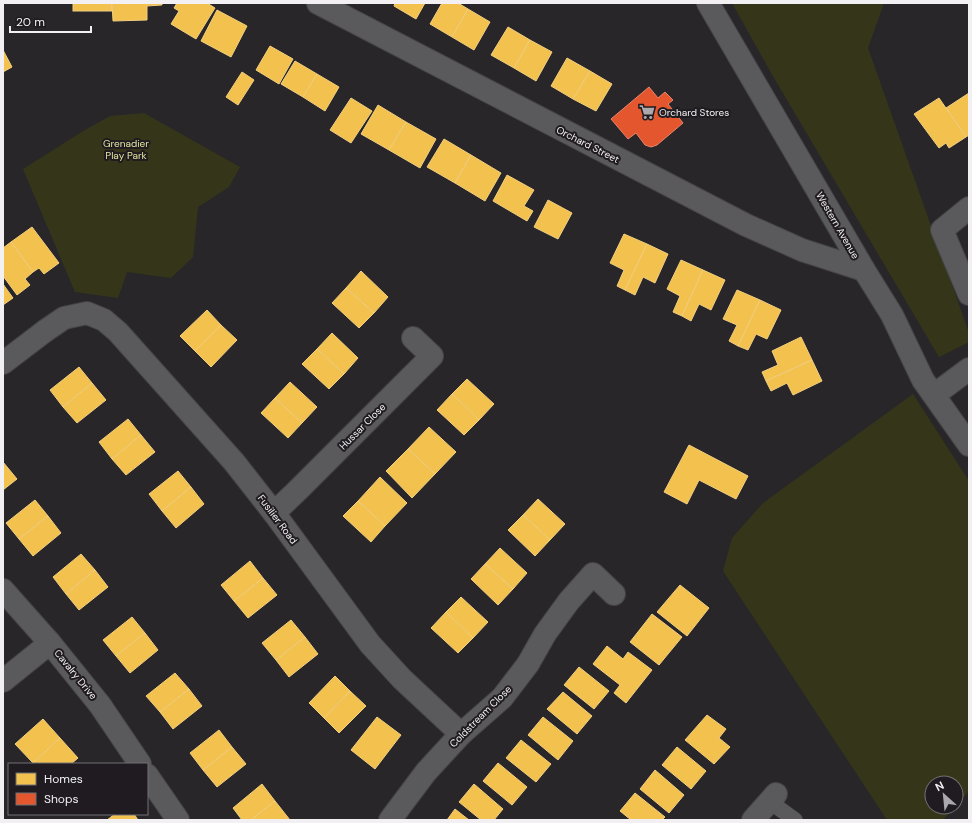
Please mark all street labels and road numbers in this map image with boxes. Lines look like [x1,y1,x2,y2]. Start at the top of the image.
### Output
street label: Orchard Street [554,123,622,166]
street label: Western Avenue [813,189,862,261]
street label: Hussar Close [336,400,389,452]
street label: Fusilier Road [255,492,300,547]
street label: Cavalry Drive [51,647,100,702]
street label: Coldstream Close [447,682,514,750]

